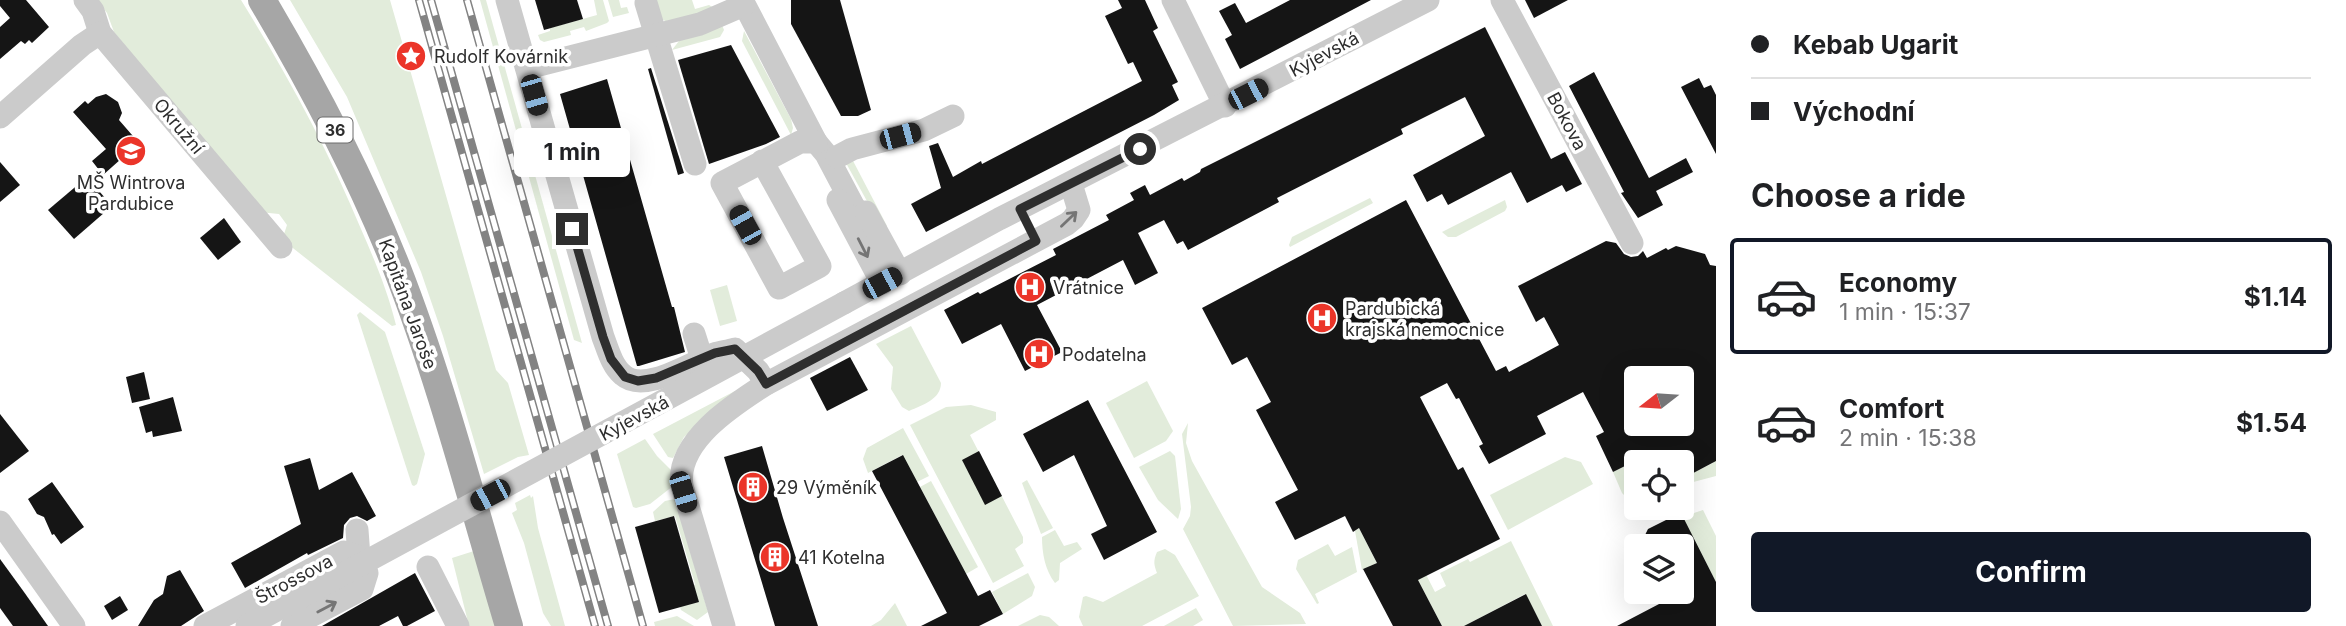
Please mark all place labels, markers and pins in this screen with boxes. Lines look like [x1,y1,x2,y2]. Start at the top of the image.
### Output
place icon: Rudolf Kovárnik [394,39,428,73]
place label: Rudolf Kovárnik [434,46,568,67]
school or university icon: MŠ Wintrova Pardubice [114,134,148,168]
place label: MŠ Wintrova Pardubice [77,171,185,214]
hospital icon: Vrátnice [1013,270,1047,304]
place label: Vrátnice [1053,277,1124,298]
place label: Pardubická krajská nemocnice [1345,298,1504,340]
hospital icon: Pardubická krajská nemocnice [1305,301,1339,335]
hospital icon: Podatelna [1022,337,1056,371]
place label: Podatelna [1062,344,1147,365]
building icon: 29 Výměník [736,470,770,504]
place label: 29 Výměník [776,477,877,498]
building icon: 41 Kotelna [758,540,792,574]
place label: 41 Kotelna [798,547,885,568]

